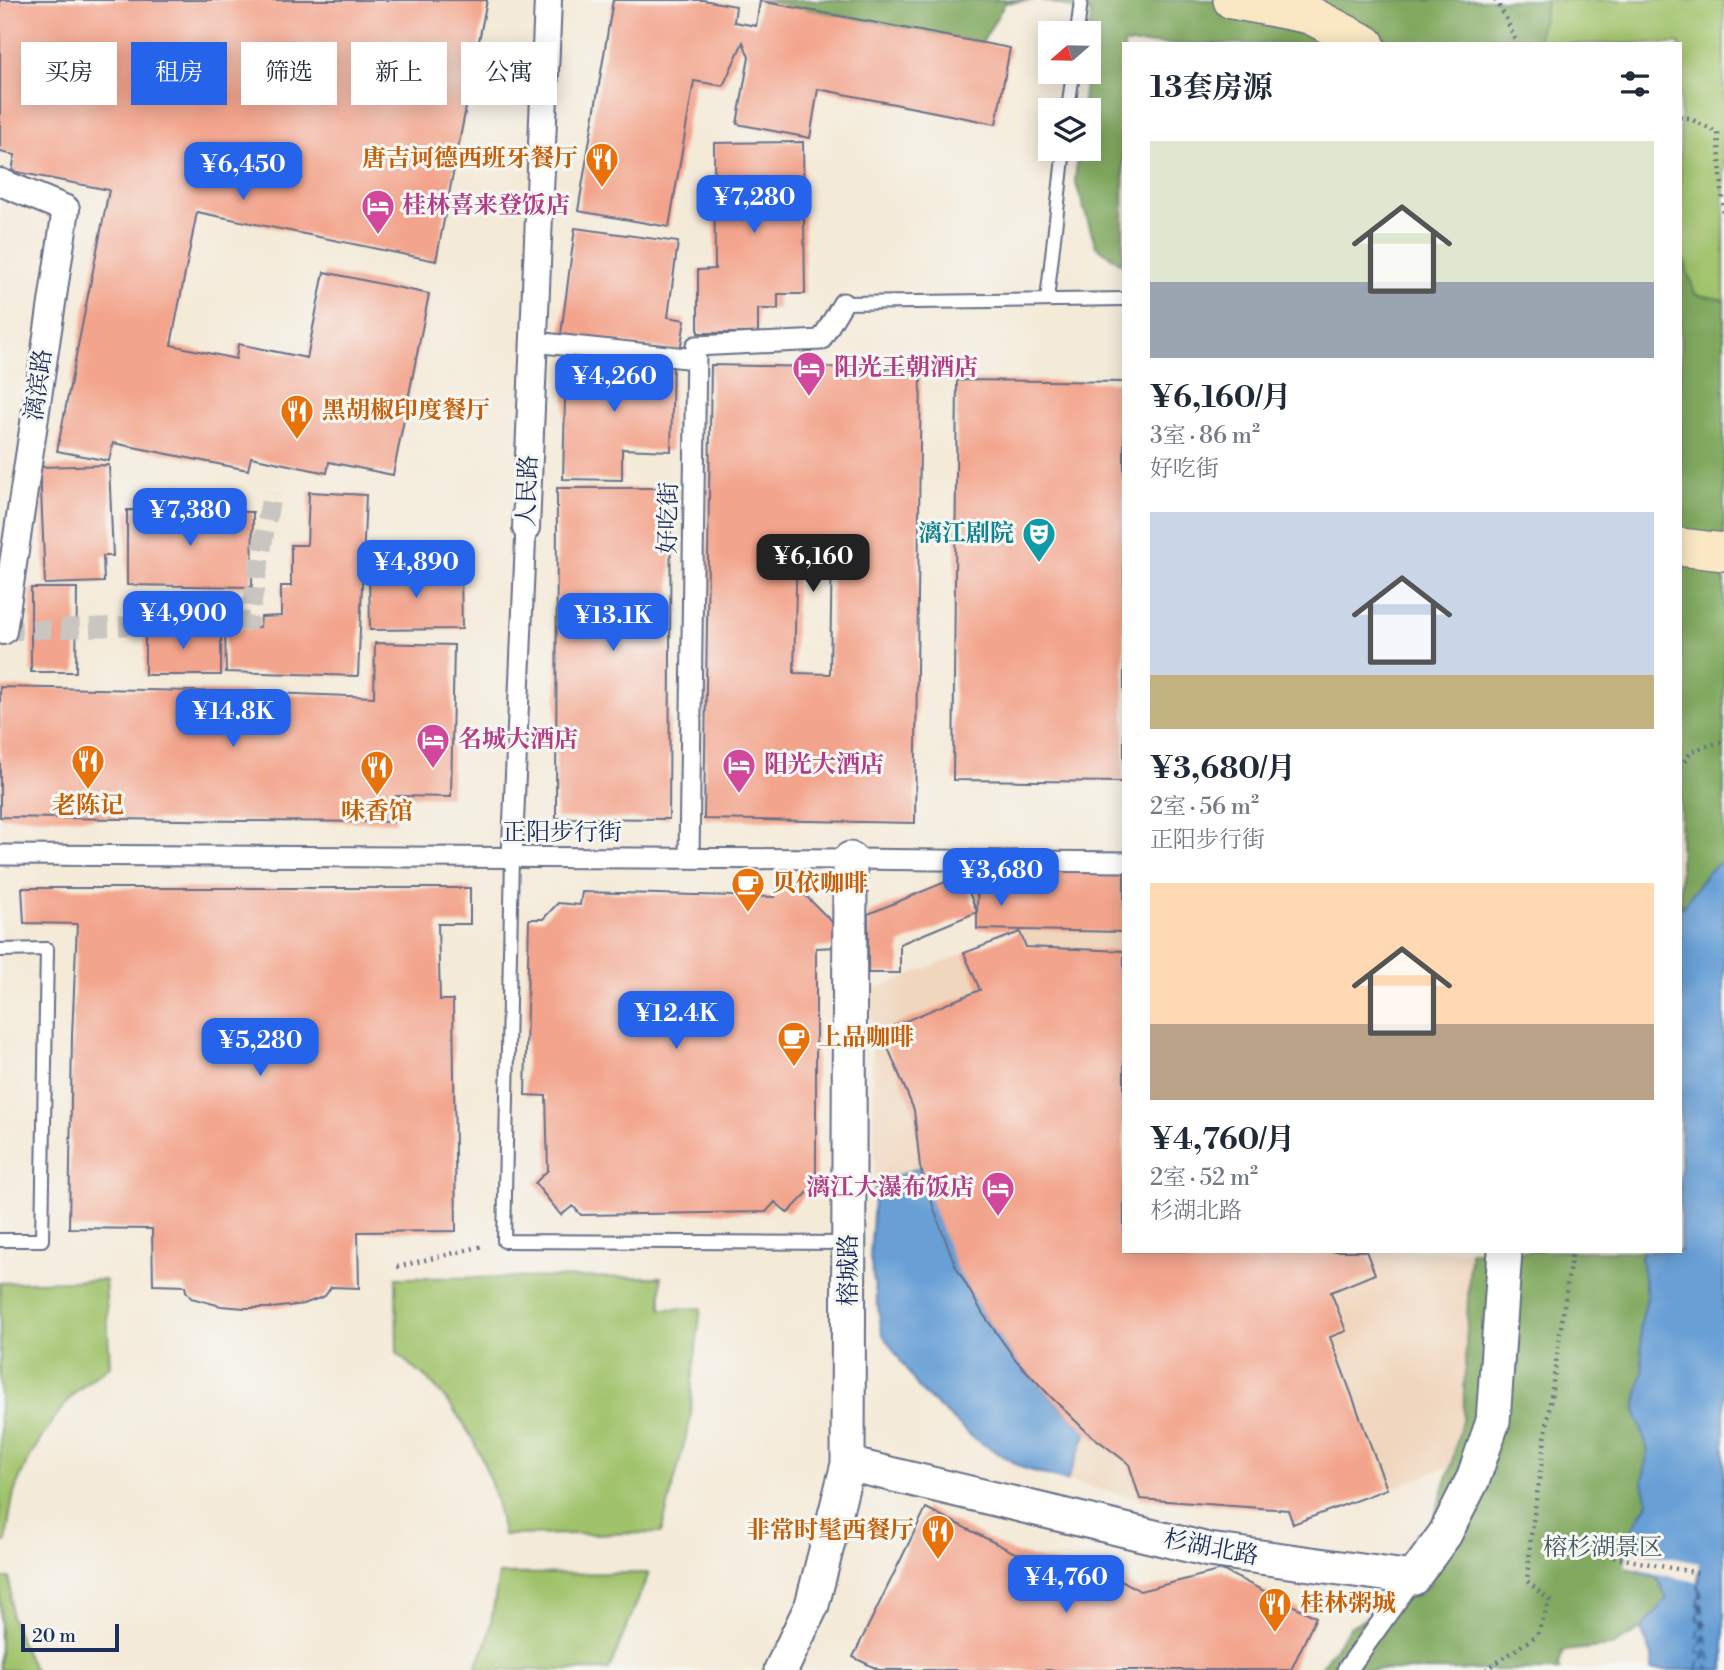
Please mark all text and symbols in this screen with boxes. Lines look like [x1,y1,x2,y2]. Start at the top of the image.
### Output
north arrow [1038,21,1101,84]
map controls [1038,21,1101,161]
chip: 买房 [21,42,117,105]
chip: 租房 [131,42,227,105]
chip: 筛选 [241,42,337,105]
chip: 新上 [351,42,447,105]
chip: 公寓 [461,42,557,105]
icon: filters [1616,65,1654,103]
text: 13套房源 [1150,69,1272,107]
button: layers [1038,98,1101,161]
restaurant icon: 唐吉诃德西班牙餐厅 [583,140,621,189]
pin: ¥6,450 [186,142,300,202]
place label: 唐吉诃德西班牙餐厅 [362,144,578,174]
text: ¥6,450 [200,151,286,179]
pin: ¥7,280 [697,176,811,235]
text: ¥7,280 [713,184,795,212]
icon: home [1339,186,1465,312]
hotel icon: 桂林喜来登饭店 [359,187,397,236]
place label: 桂林喜来登饭店 [402,191,570,221]
street label: 漓滨路 [19,347,59,423]
hotel icon: 阳光王朝酒店 [790,349,828,398]
place label: 阳光王朝酒店 [834,353,978,383]
pin: ¥4,260 [557,354,671,414]
text: ¥4,260 [571,363,657,391]
text: ¥6,160/月 [1150,379,1291,417]
restaurant icon: 黑胡椒印度餐厅 [278,392,316,441]
place label: 黑胡椒印度餐厅 [322,396,490,426]
text: 3室 · 86 m² [1150,422,1260,450]
street label: 人民路 [512,454,544,528]
text: 好吃街 [1150,455,1219,483]
street label: 好吃街 [653,482,685,554]
pin: ¥7,380 [133,489,247,548]
text: ¥7,380 [149,497,231,525]
theatre icon: 漓江剧院 [1020,515,1058,564]
place label: 漓江剧院 [918,519,1014,549]
pin: ¥6,160 [756,534,870,594]
pin: ¥4,890 [359,540,473,600]
text: ¥6,160 [773,543,853,571]
text: ¥4,890 [373,549,459,577]
icon: home [1339,557,1465,683]
pin: ¥4,900 [126,592,240,651]
pin: ¥13.1K [556,594,670,653]
text: ¥4,900 [139,600,227,628]
text: ¥13.1K [574,602,652,630]
pin: ¥14.8K [176,690,290,749]
text: ¥14.8K [192,698,274,726]
hotel icon: 名城大酒店 [414,721,452,770]
place label: 名城大酒店 [458,725,578,755]
restaurant icon: 老陈记 [69,742,107,791]
hotel icon: 阳光大酒店 [720,746,758,795]
restaurant icon: 味香馆 [358,748,396,797]
place label: 阳光大酒店 [764,750,884,780]
text: ¥3,680/月 [1150,750,1296,788]
place label: 老陈记 [52,791,124,821]
text: 2室 · 56 m² [1150,793,1259,821]
place label: 味香馆 [341,797,413,827]
street label: 正阳步行街 [502,818,622,848]
text: 正阳步行街 [1150,826,1265,854]
pin: ¥3,680 [944,848,1058,908]
text: ¥3,680 [959,857,1043,885]
cafe icon: 贝依咖啡 [729,865,767,914]
place label: 贝依咖啡 [772,869,868,899]
icon: home [1339,928,1465,1054]
pin: ¥12.4K [619,992,733,1051]
text: ¥12.4K [634,1000,718,1028]
pin: ¥5,280 [203,1018,317,1078]
cafe icon: 上品咖啡 [775,1019,813,1068]
place label: 上品咖啡 [818,1023,914,1053]
text: ¥5,280 [218,1027,302,1055]
text: ¥4,760/月 [1150,1121,1295,1159]
text: 2室 · 52 m² [1150,1164,1258,1192]
hotel icon: 漓江大瀑布饭店 [979,1169,1017,1218]
place label: 漓江大瀑布饭店 [806,1173,974,1203]
text: 杉湖北路 [1150,1197,1242,1225]
street label: 榕城路 [834,1234,864,1306]
restaurant icon: 非常时髦西餐厅 [919,1512,957,1561]
place label: 非常时髦西餐厅 [746,1516,914,1546]
street label: 杉湖北路 [1161,1524,1261,1572]
park label: 榕杉湖景区 [1543,1533,1663,1563]
pin: ¥4,760 [1009,1556,1123,1615]
text: ¥4,760 [1024,1564,1108,1592]
restaurant icon: 桂林粥城 [1256,1585,1294,1634]
place label: 桂林粥城 [1300,1589,1396,1619]
scale bar [21,1621,119,1653]
text: 20 m [32,1624,76,1648]

